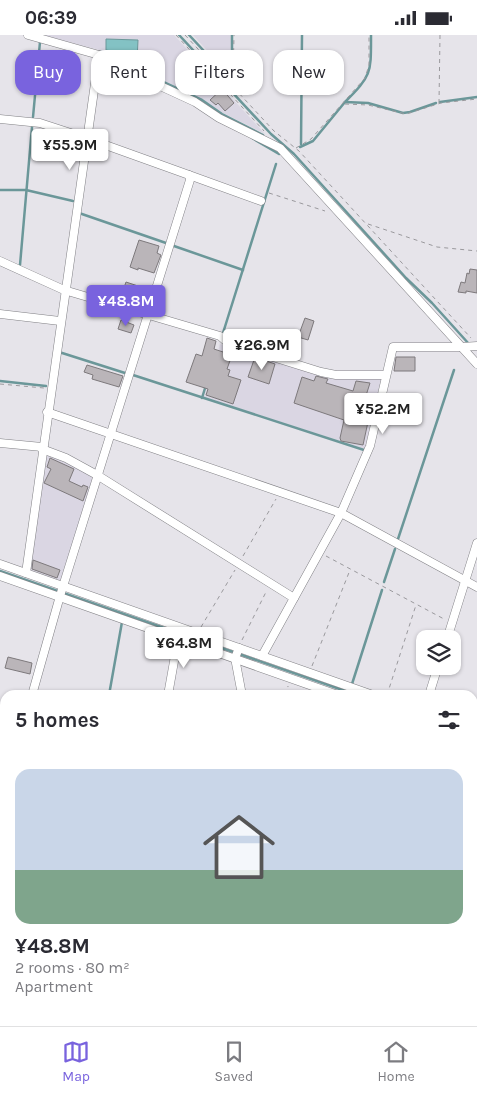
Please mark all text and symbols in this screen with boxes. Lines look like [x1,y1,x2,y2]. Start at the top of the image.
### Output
text: 06:39 [25,7,77,29]
chip: Buy [15,50,81,95]
chip: Rent [91,50,165,95]
chip: Filters [175,50,263,95]
chip: New [273,50,344,95]
pin: ¥55.9M [29,129,111,171]
text: ¥55.9M [42,135,98,154]
pin: ¥48.8M [85,285,167,327]
text: ¥48.8M [97,291,155,310]
pin: ¥26.9M [221,329,303,371]
text: ¥26.9M [234,335,290,354]
pin: ¥52.2M [342,393,424,435]
text: ¥52.2M [355,399,411,418]
pin: ¥64.8M [143,627,225,669]
map controls [416,630,461,675]
button: layers [416,630,461,675]
text: ¥64.8M [156,633,212,652]
icon: filters [435,706,463,734]
text: 5 homes [15,708,100,732]
icon: home [194,802,284,892]
text: ¥48.8M [15,934,90,958]
text: 2 rooms · 80 m² [15,958,130,977]
text: Apartment [15,977,93,996]
tab: Map [62,1038,90,1085]
tab: Saved [214,1038,253,1085]
tab: Home [378,1038,415,1085]

